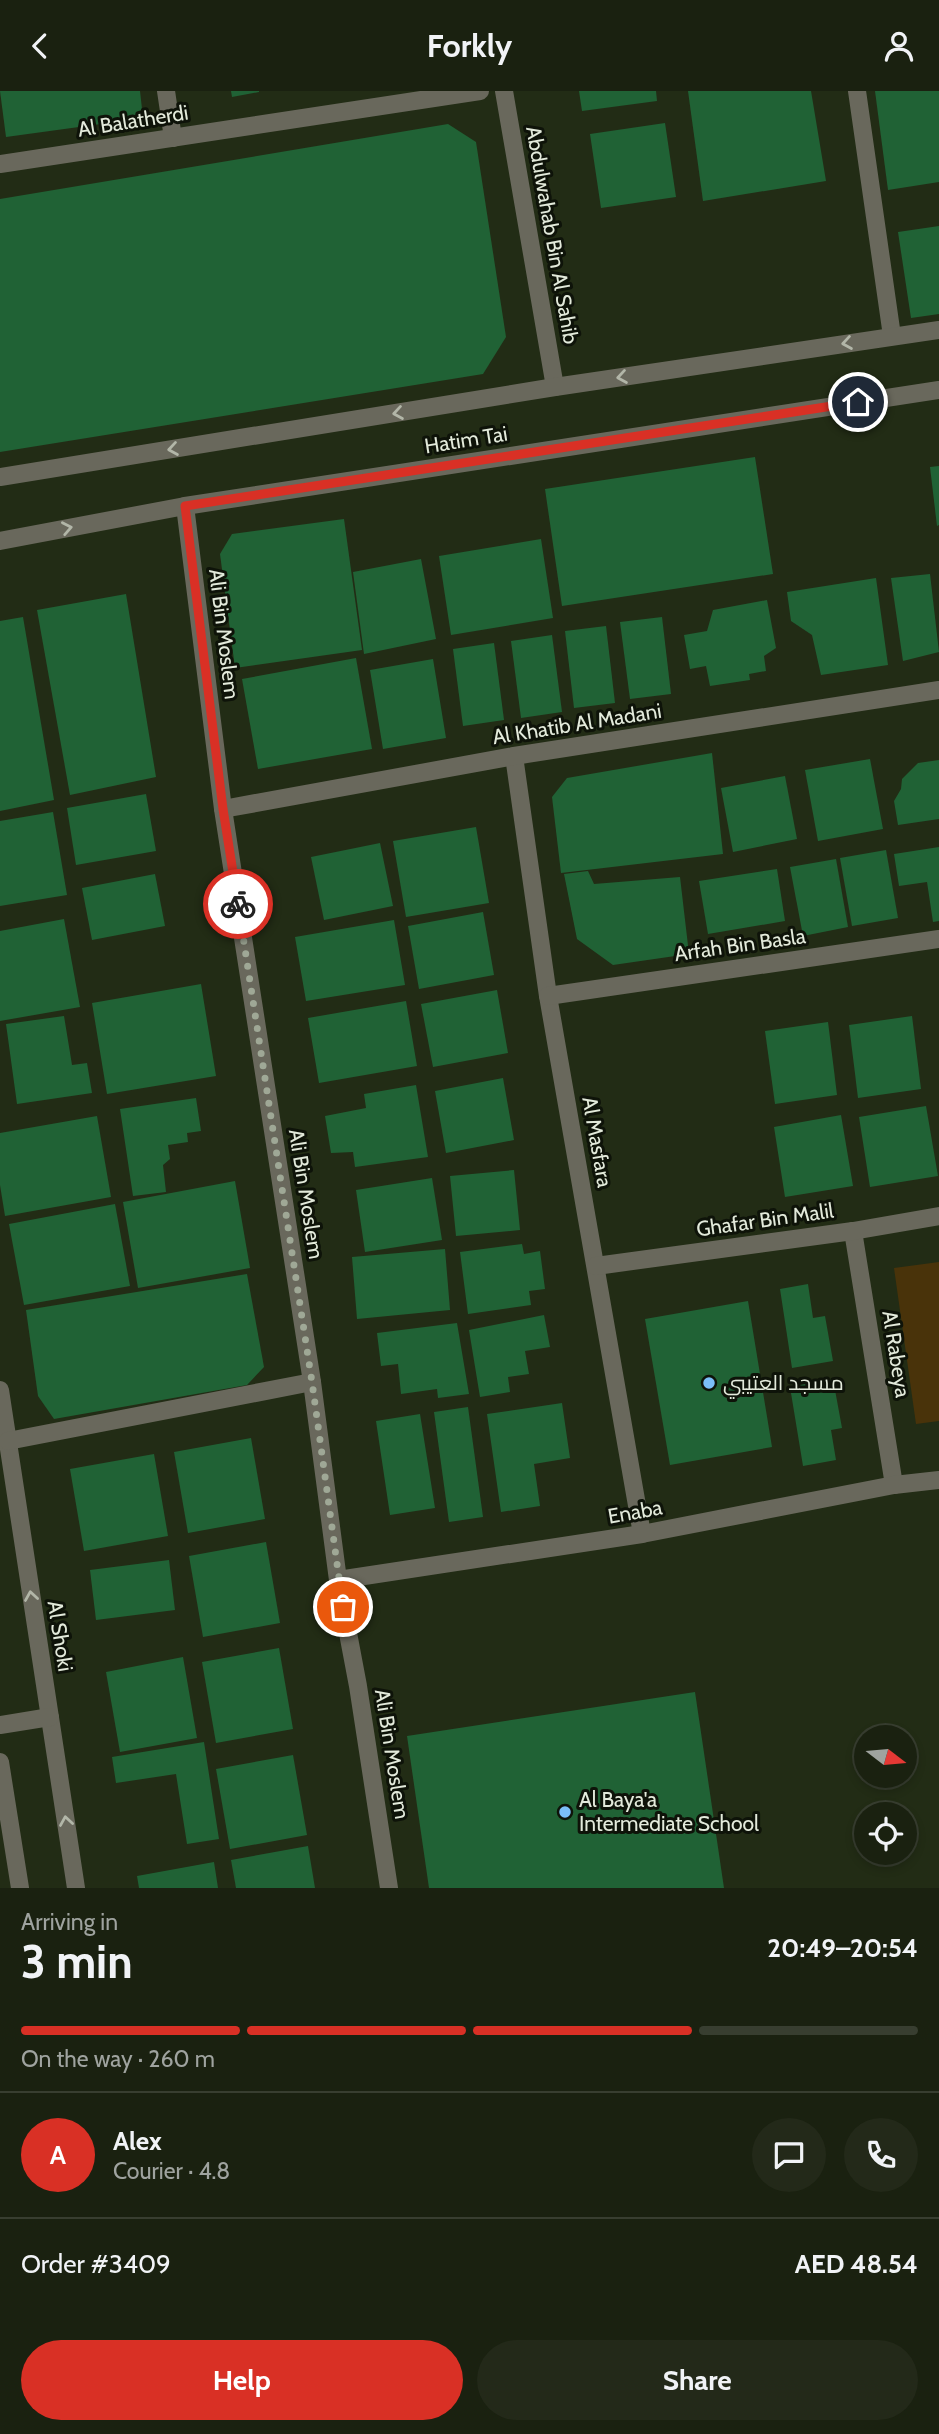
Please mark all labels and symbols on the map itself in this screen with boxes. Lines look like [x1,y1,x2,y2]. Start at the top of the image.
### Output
street label: Al Balatherdi [76,99,190,142]
street label: Abdulwahab Bin Al Sahib [521,124,584,346]
one-way arrow [841,335,853,350]
one-way arrow [616,369,628,384]
pin [828,372,888,432]
one-way arrow [392,405,404,420]
street label: Hatim Tai [423,421,509,458]
one-way arrow [167,441,179,456]
one-way arrow [61,521,73,536]
street label: Ali Bin Moslem [204,567,245,701]
street label: Al Khatib Al Madani [491,698,663,749]
courier [203,869,273,939]
street label: Arfah Bin Basla [673,923,807,966]
street label: Al Masfara [577,1095,618,1189]
street label: Ali Bin Moslem [284,1127,329,1261]
street label: Ghafar Bin Malil [695,1197,835,1242]
street label: Al Rabeya [877,1309,916,1399]
place label: مسجد العتيبي [723,1370,844,1399]
marker: مسجد العتيبي [701,1375,717,1391]
street label: Enaba [606,1494,664,1529]
pin [313,1577,373,1637]
one-way arrow [24,1590,39,1602]
street label: Al Shoki [43,1599,78,1673]
street label: Ali Bin Moslem [370,1687,415,1821]
north arrow [854,1725,917,1789]
place label: Al Baya'a Intermediate School [579,1787,759,1836]
marker: Al Baya'a Intermediate School [557,1804,573,1820]
one-way arrow [58,1815,73,1826]

